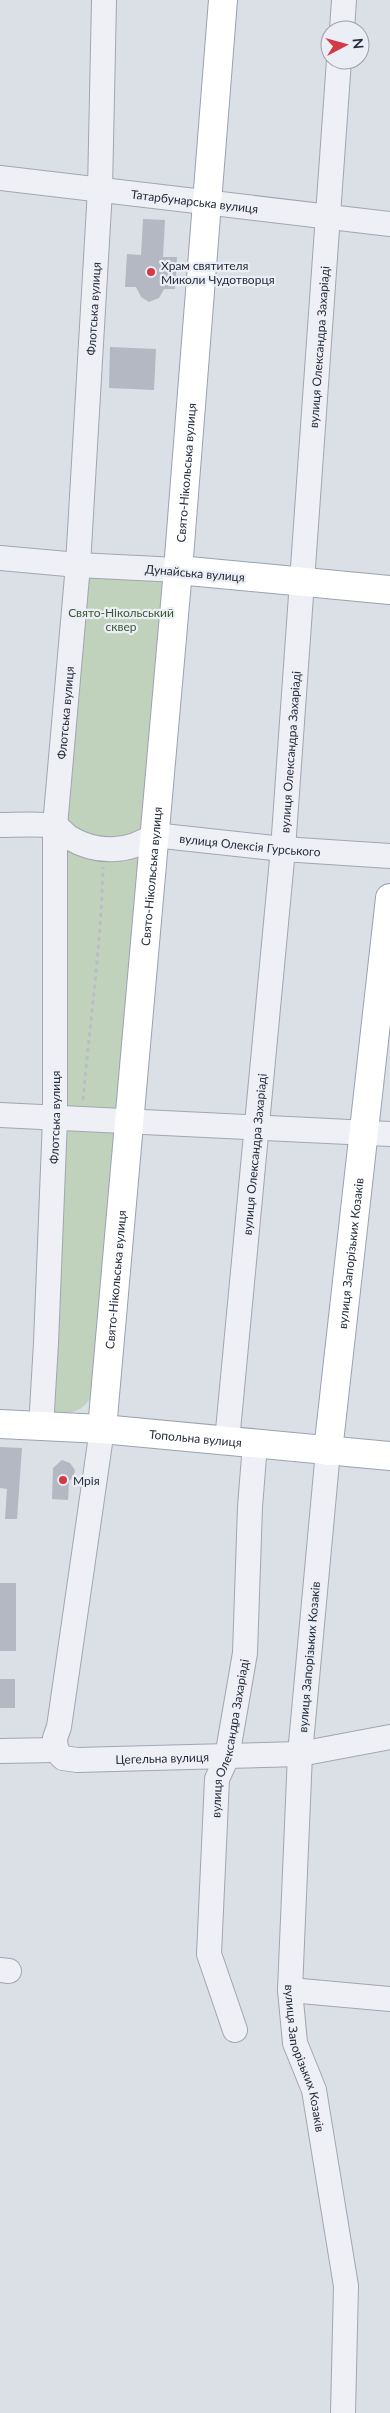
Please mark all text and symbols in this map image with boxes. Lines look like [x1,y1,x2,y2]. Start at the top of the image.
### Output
north arrow [320,20,370,70]
text: N [349,37,367,50]
street label: Татарбунарська вулиця [130,186,259,216]
place label: Храм святителя Миколи Чудотворця [161,258,275,287]
street label: Флотська вулиця [83,262,103,356]
street label: вулиця Олександра Захаріаді [305,265,332,428]
marker: Храм святителя Миколи Чудотворця [145,266,157,278]
street label: Свято-Нікольська вулиця [173,402,199,543]
street label: Дунайська вулиця [145,561,246,585]
park label: Свято-Нікольський сквер [68,605,174,634]
street label: Флотська вулиця [53,665,77,760]
street label: вулиця Олександра Захаріаді [277,670,303,833]
street label: Свято-Нікольська вулиця [137,806,165,946]
street label: вулиця Олексія Гурського [179,830,321,859]
street label: Флотська вулиця [46,1071,63,1164]
street label: вулиця Олександра Захаріаді [239,1073,269,1236]
street label: вулиця Запорізьких Козаків [334,1177,366,1329]
street label: Свято-Нікольська вулиця [102,1209,129,1350]
street label: Топольна вулиця [148,1426,243,1450]
place label: Мрія [73,1473,100,1488]
marker: Мрія [57,1474,69,1486]
street label: вулиця Запорізьких Козаків [295,1581,323,1733]
street label: вулиця Олександра Захаріаді [208,1658,251,1818]
street label: Цегельна вулиця [115,1749,209,1766]
street label: вулиця Запорізьких Козаків [282,1984,328,2133]

